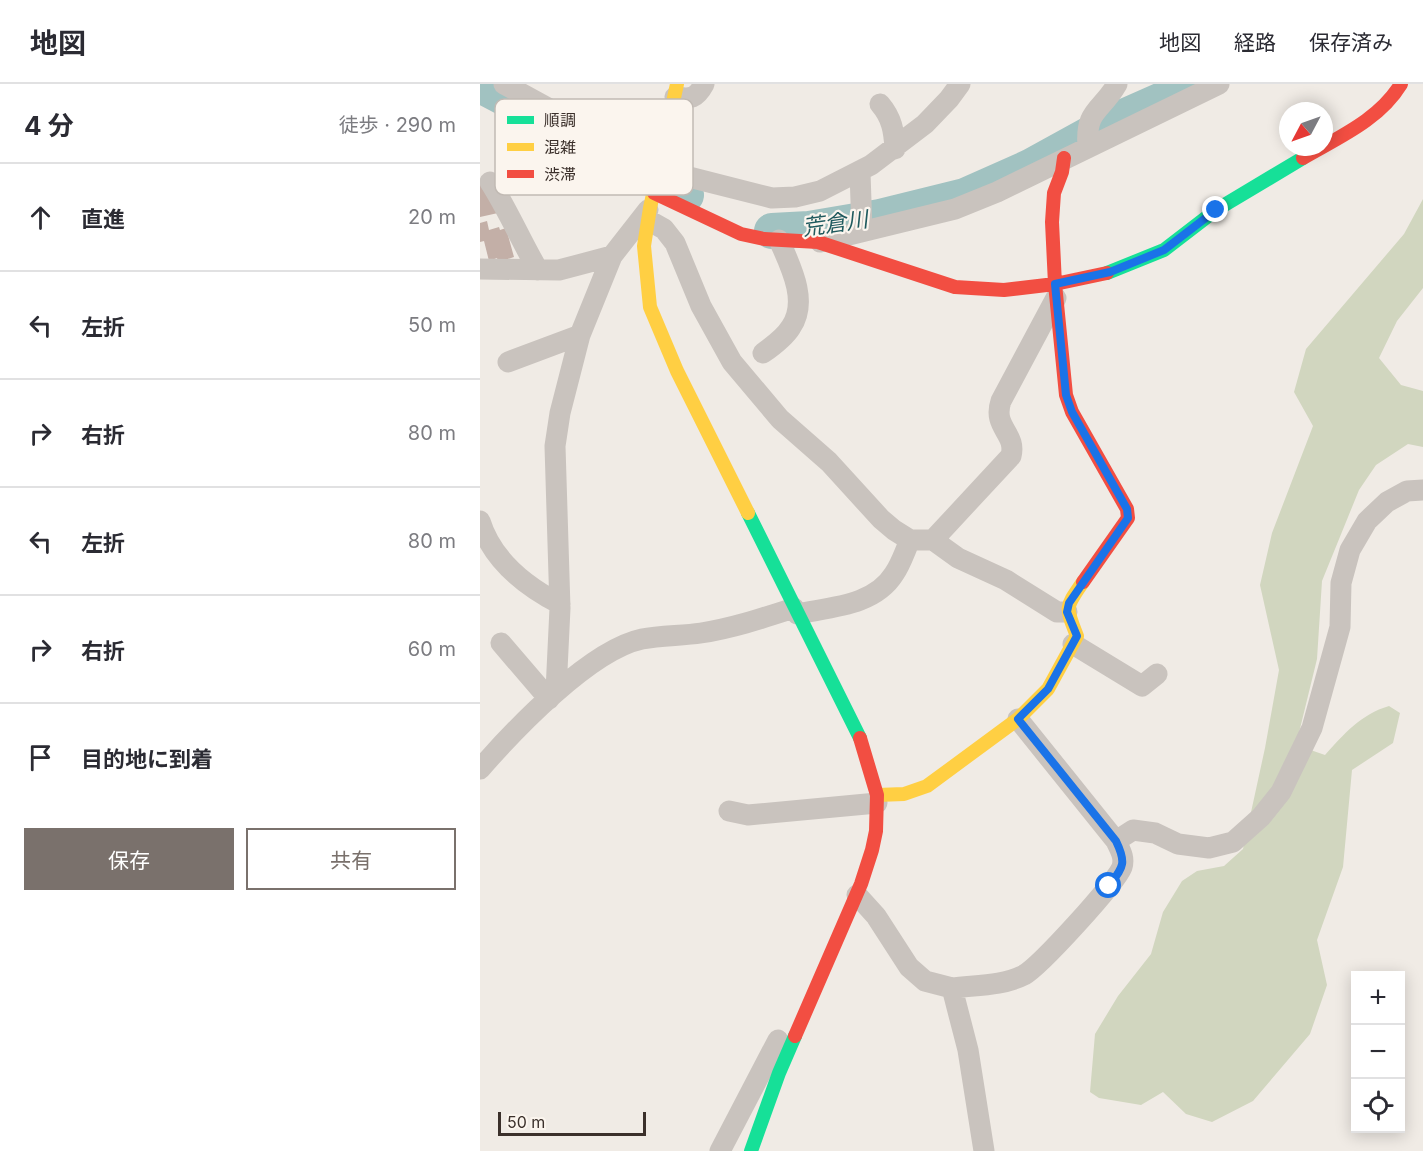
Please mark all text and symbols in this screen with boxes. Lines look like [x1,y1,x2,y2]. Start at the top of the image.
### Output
text: 地図 [30,26,86,60]
text: 地図 [1159,30,1201,55]
text: 経路 [1234,30,1276,55]
text: 保存済み [1309,30,1393,55]
legend [495,99,693,195]
north arrow [1279,102,1333,156]
text: 4 分 [24,110,74,141]
text: 順調 [544,110,576,130]
text: 徒歩 · 290 m [339,113,456,137]
text: 混雑 [544,137,576,157]
text: 渋滞 [544,164,576,184]
route end [1202,196,1228,222]
icon: ahead [24,201,57,234]
text: 20 m [408,205,456,229]
water label: 荒倉川 [801,205,871,240]
text: 直進 [81,206,125,232]
icon: left [24,309,57,342]
text: 50 m [408,313,456,337]
text: 左折 [81,314,125,340]
icon: right [24,417,57,450]
text: 80 m [408,421,456,445]
text: 右折 [81,422,125,448]
icon: left [24,525,57,558]
text: 80 m [408,529,456,553]
text: 左折 [81,530,125,556]
icon: right [24,633,57,666]
text: 60 m [408,637,456,661]
text: 右折 [81,638,125,664]
icon: arrive [24,741,57,774]
text: 目的地に到着 [81,746,213,772]
button: 保存 [24,828,234,890]
button: 共有 [246,828,456,890]
route start [1095,872,1121,898]
map controls [1351,971,1405,1133]
button: + [1351,971,1405,1025]
button: − [1351,1025,1405,1079]
button: locate [1351,1079,1405,1133]
scale bar [498,1109,646,1136]
text: 50 m [507,1112,545,1132]

